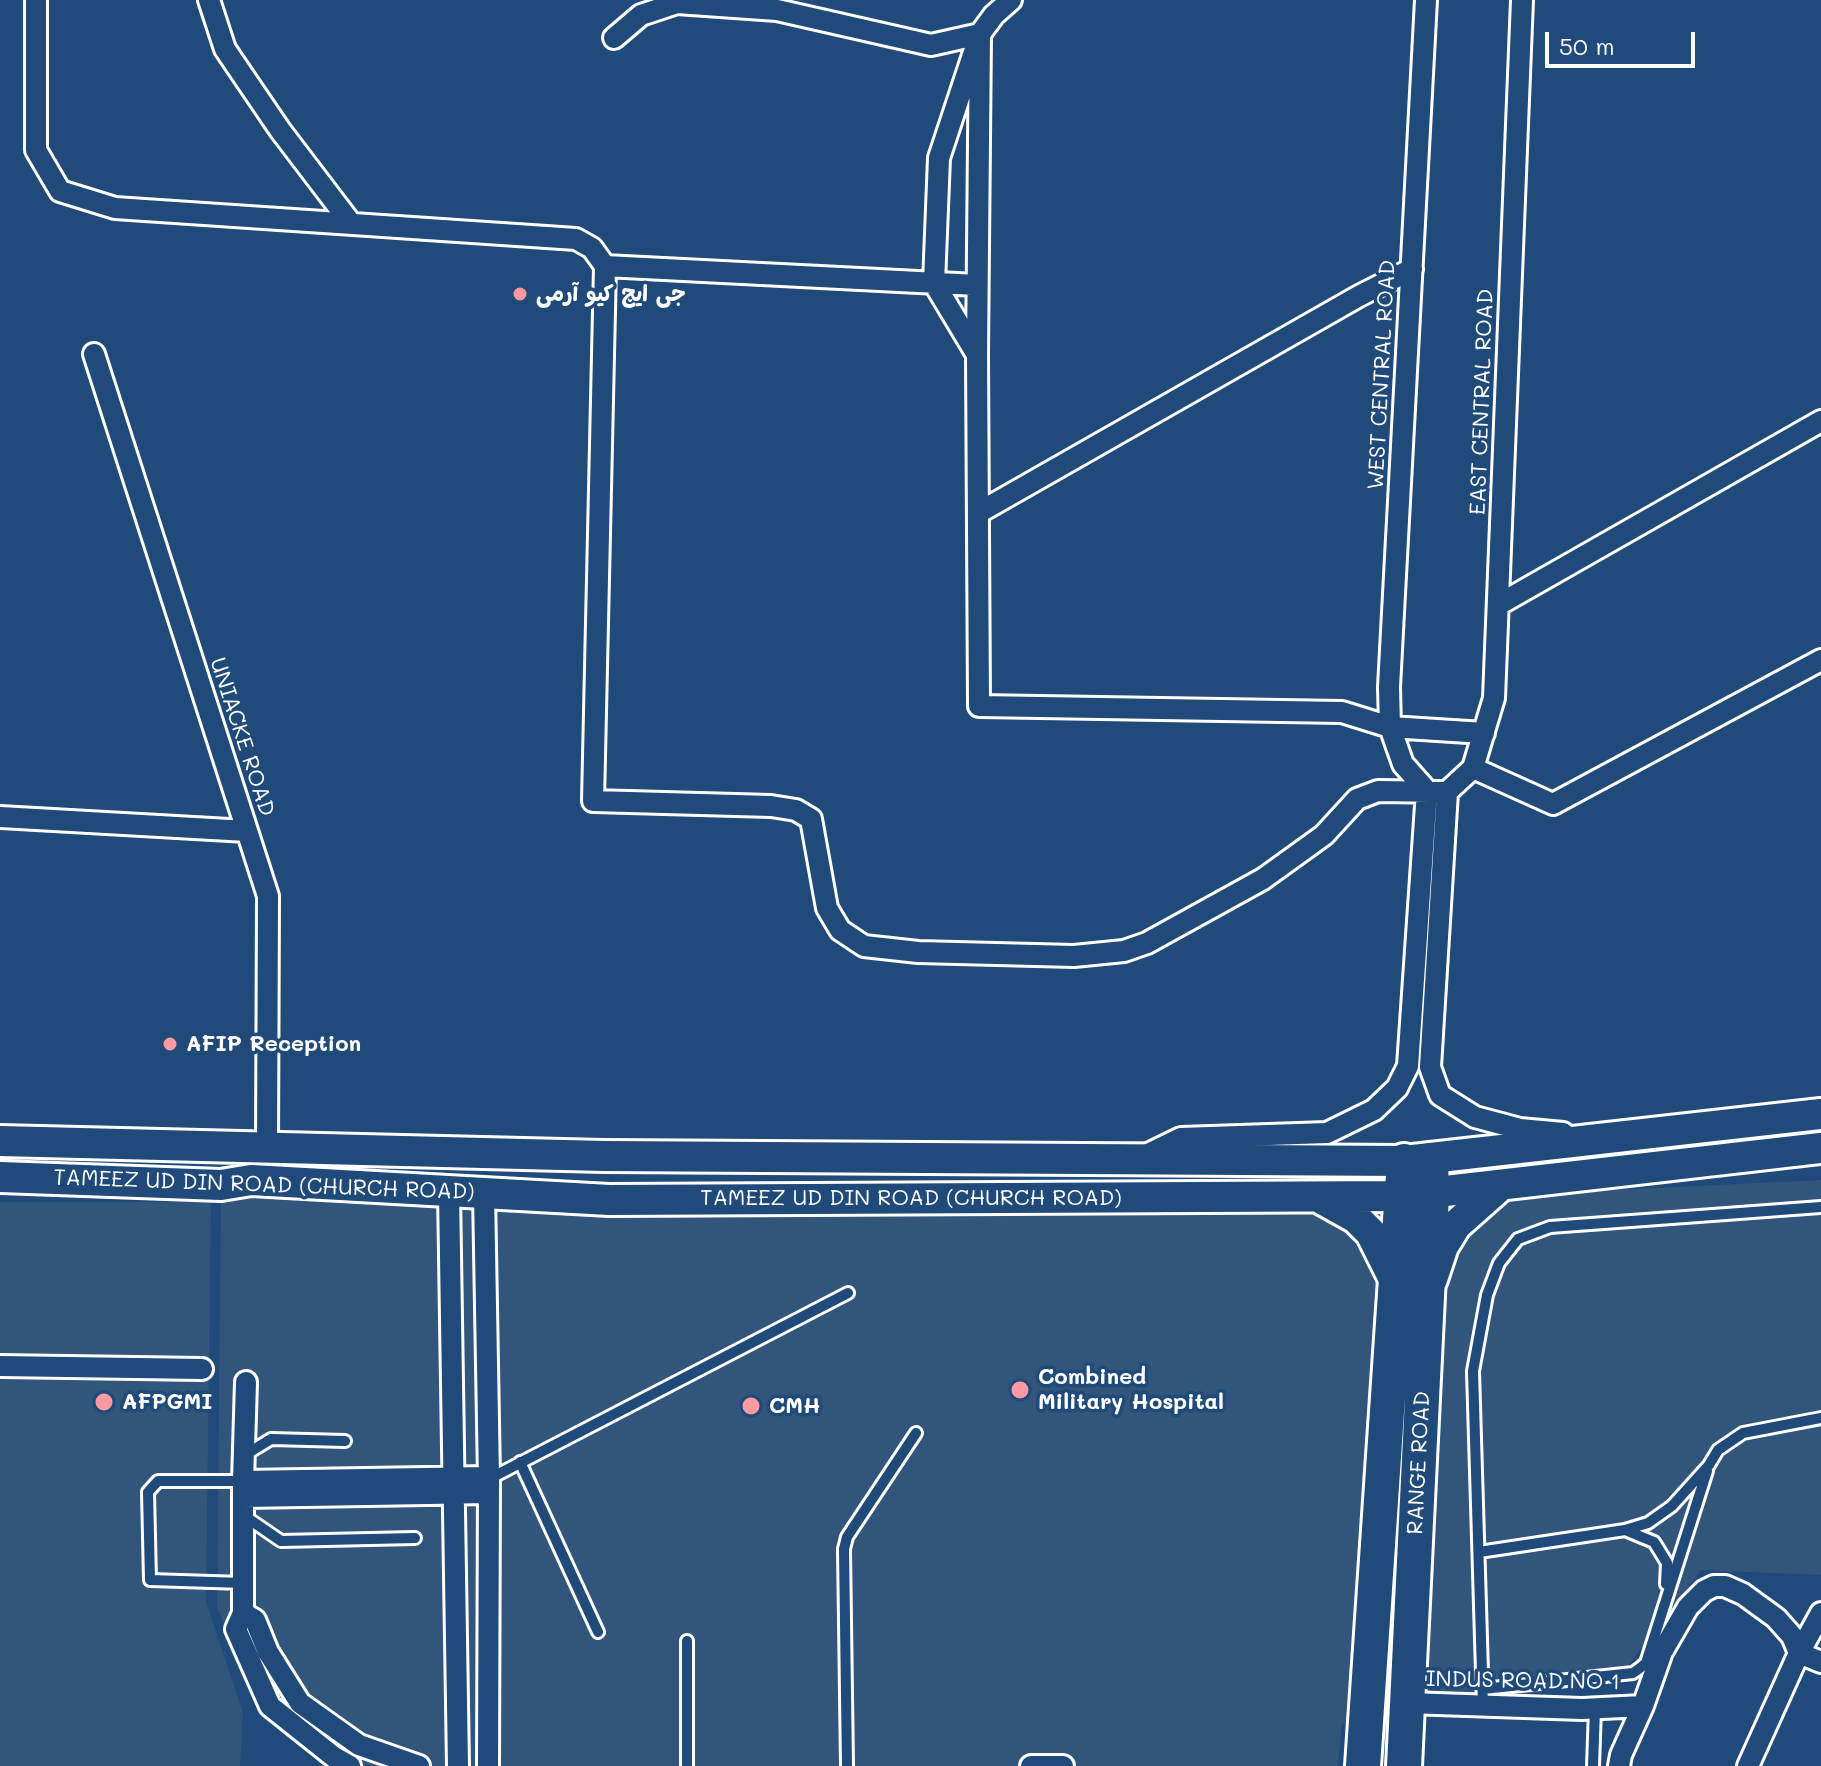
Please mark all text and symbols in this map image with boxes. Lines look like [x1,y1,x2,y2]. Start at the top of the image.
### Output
scale bar [1549,16,1699,66]
text: 50 m [1559,30,1615,61]
street label: WEST CENTRAL ROAD [1363,259,1401,491]
place label: جی ایچ کیو آرمی [536,281,686,307]
marker: جی ایچ کیو آرمی [511,285,529,303]
street label: EAST CENTRAL ROAD [1465,289,1499,515]
street label: UNIACKE ROAD [204,654,280,820]
place label: AFIP Reception [186,1031,361,1057]
marker: AFIP Reception [161,1035,179,1053]
street label: TAMEEZ UD DIN ROAD (CHURCH ROAD) [53,1164,475,1206]
street label: TAMEEZ UD DIN ROAD (CHURCH ROAD) [700,1185,1122,1211]
place label: Combined Military Hospital [1038,1364,1224,1416]
marker: Combined Military Hospital [1009,1379,1031,1401]
place label: AFPGMI [122,1389,212,1415]
marker: AFPGMI [93,1391,115,1413]
street label: RANGE ROAD [1402,1391,1436,1535]
place label: CMH [769,1393,821,1419]
marker: CMH [740,1395,762,1417]
street label: INDUS ROAD NO 1 [1426,1666,1620,1696]

